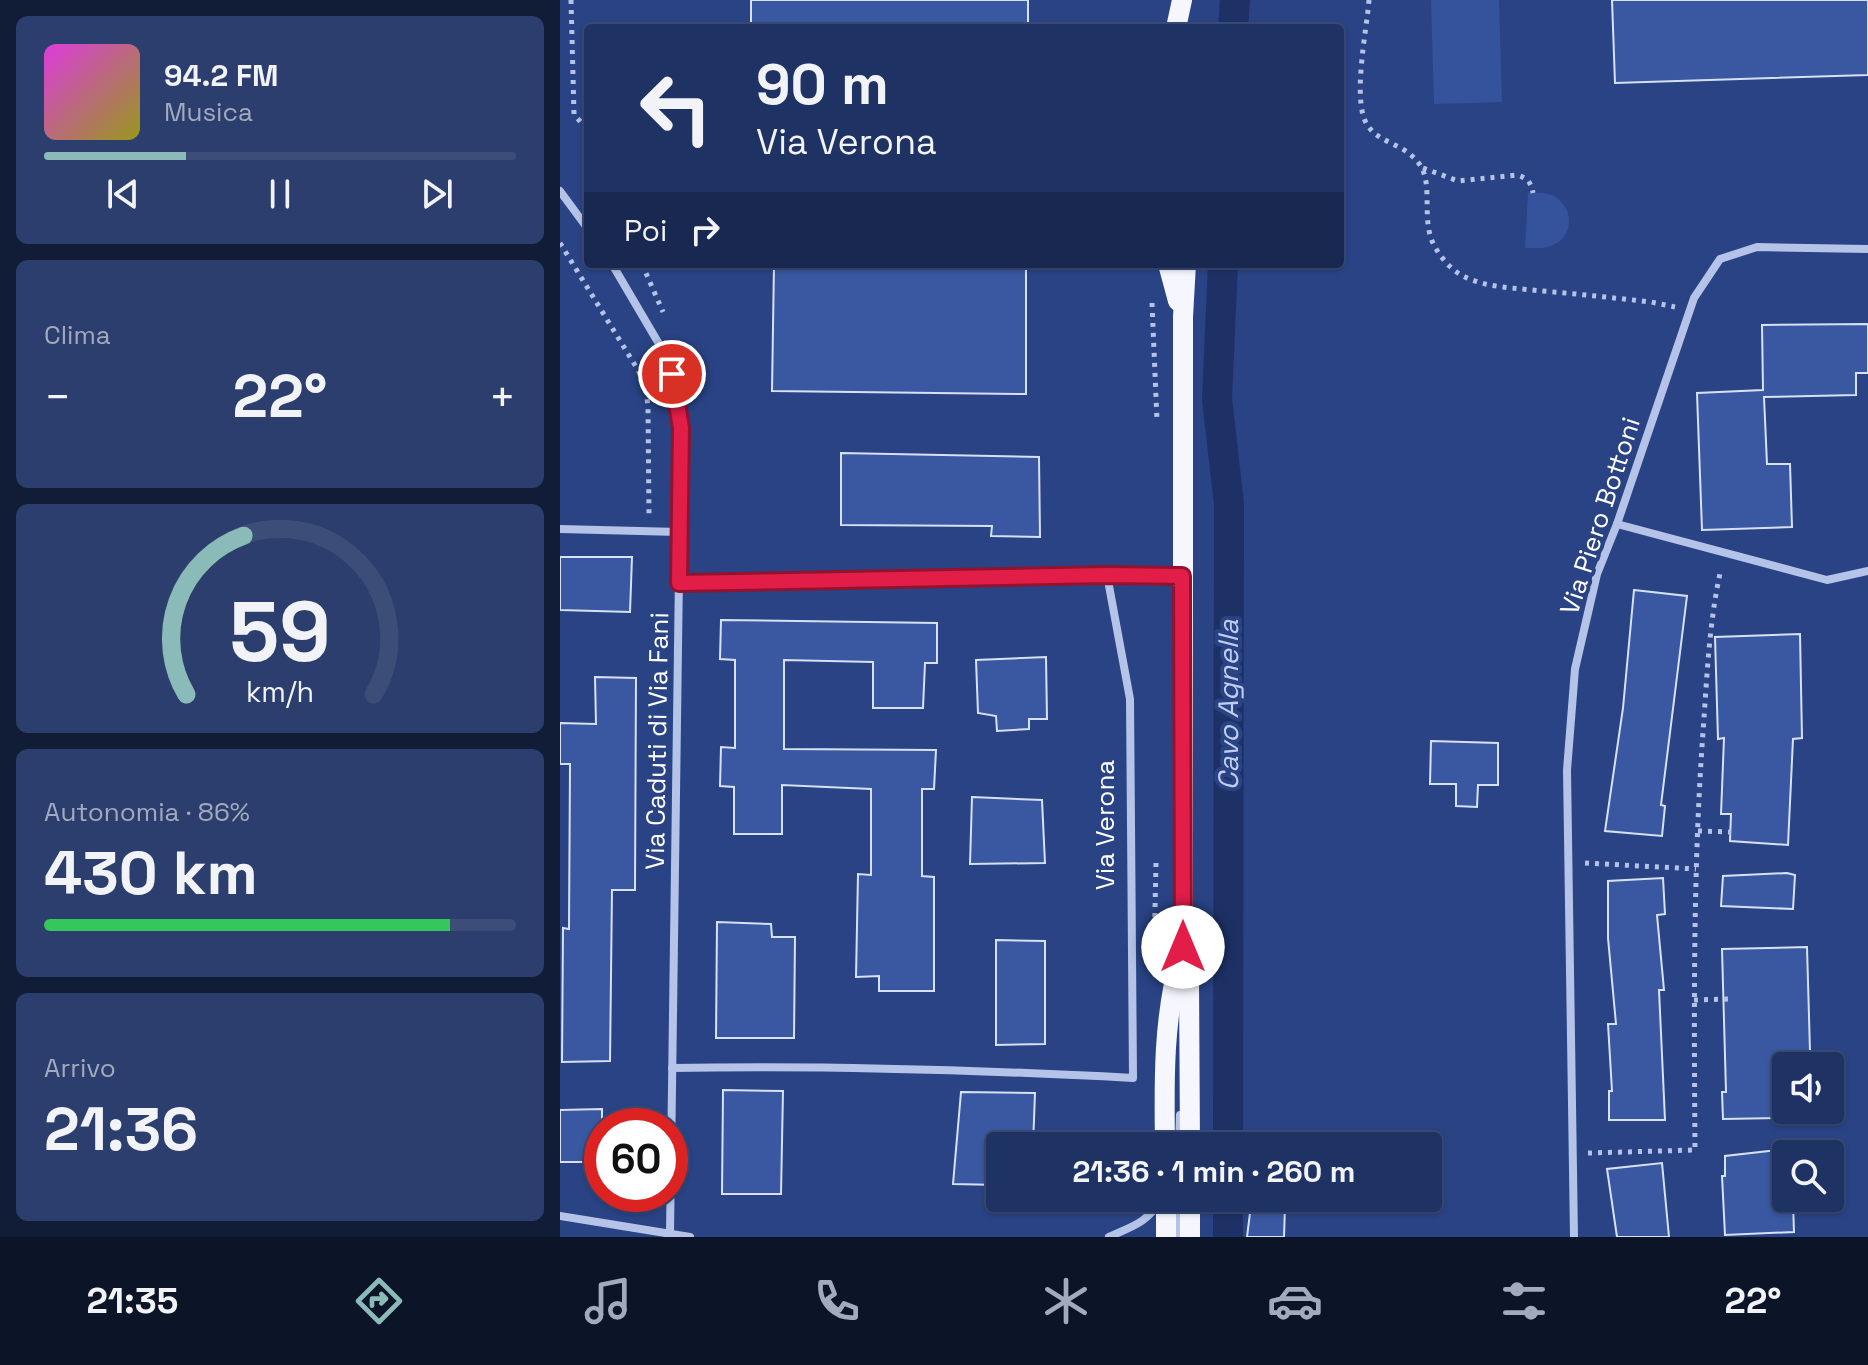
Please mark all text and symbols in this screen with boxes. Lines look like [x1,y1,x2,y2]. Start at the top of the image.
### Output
text: 90 m [756,49,889,120]
text: 94.2 FM [164,56,278,95]
icon: left [624,56,728,160]
text: Musica [164,95,253,129]
text: Via Verona [756,119,937,165]
icon: previous [101,172,145,216]
icon: pause [258,172,302,216]
icon: next [415,172,459,216]
icon: right [683,208,727,252]
text: Poi [624,211,667,250]
text: Clima [44,318,111,352]
pin [638,340,706,408]
icon: arrive [650,352,694,396]
text: 22° [233,358,327,435]
text: − [44,369,71,425]
text: + [489,369,516,425]
street label: Via Piero Bottoni [1552,413,1648,619]
text: 59 [229,578,331,684]
street label: Via Caduti di Via Fani [638,612,676,870]
water label: Cavo Agnella [1210,619,1246,791]
text: km/h [246,674,314,710]
street label: Via Verona [1088,760,1122,890]
text: Autonomia · 86% [44,795,250,829]
text: 430 km [44,835,258,912]
position arrow [1141,905,1225,989]
text: Arrivo [44,1051,116,1085]
map controls [1772,1052,1844,1212]
button: sound [1772,1052,1844,1124]
text: 21:36 [44,1091,198,1168]
speed limit sign: 60 [584,1108,688,1212]
button: search [1772,1140,1844,1212]
text: 21:36 · 1 min · 260 m [1073,1152,1355,1191]
icon: directions [351,1273,407,1329]
icon: music [580,1273,636,1329]
icon: phone [809,1273,865,1329]
icon: climate [1038,1273,1094,1329]
icon: car [1267,1273,1323,1329]
icon: filters [1496,1273,1552,1329]
text: 21:35 [86,1278,178,1324]
text: 22° [1725,1278,1782,1324]

